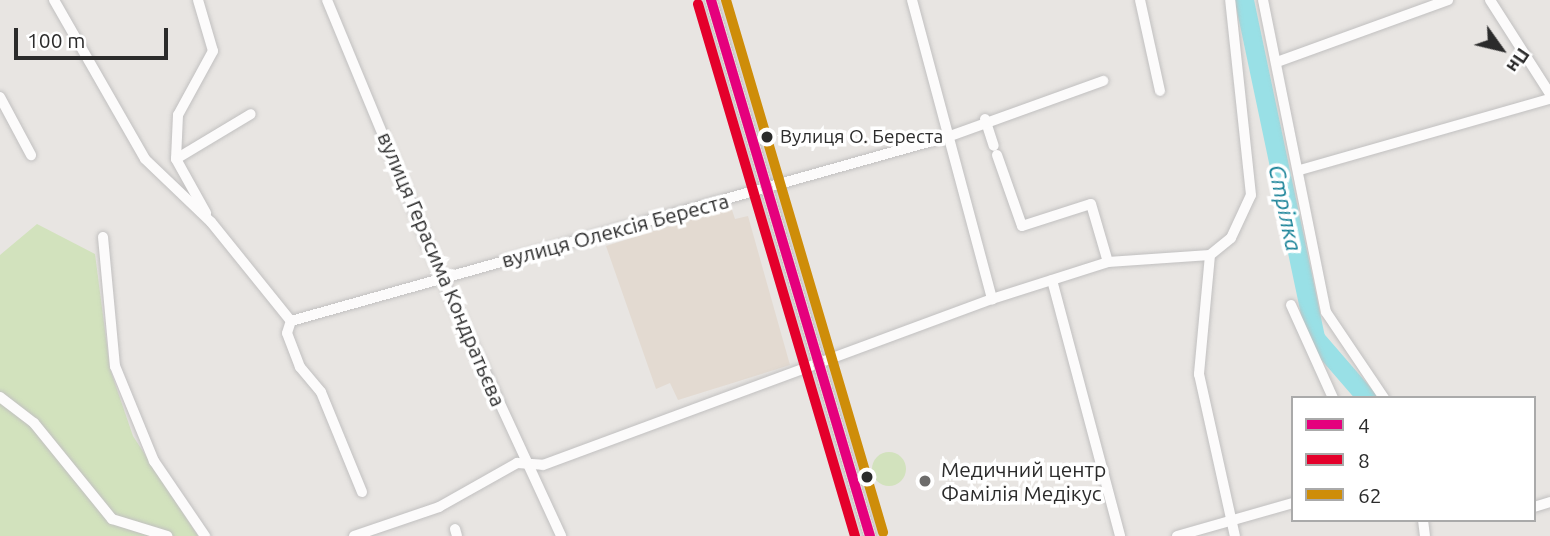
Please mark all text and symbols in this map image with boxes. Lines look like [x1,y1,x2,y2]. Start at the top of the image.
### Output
scale bar [18,14,172,58]
north arrow [1466,14,1536,84]
text: 100 m [27,28,85,52]
text: Пн [1502,44,1535,77]
place label: Вулиця О. Береста [780,126,943,148]
street label: вулиця Герасима Кондратьєва [373,128,511,410]
marker: Вулиця О. Береста [760,130,774,144]
water label: Стрілка [1262,162,1308,254]
street label: вулиця Олексія Береста [499,188,731,272]
legend [1291,396,1536,522]
text: 4 [1358,413,1370,437]
text: 8 [1358,448,1370,472]
place label: Медичний центр Фамілія Медікус [941,456,1106,506]
unlabelled marker [860,470,874,484]
marker: Медичний центр Фамілія Медікус [915,471,935,491]
text: 62 [1358,483,1382,507]

